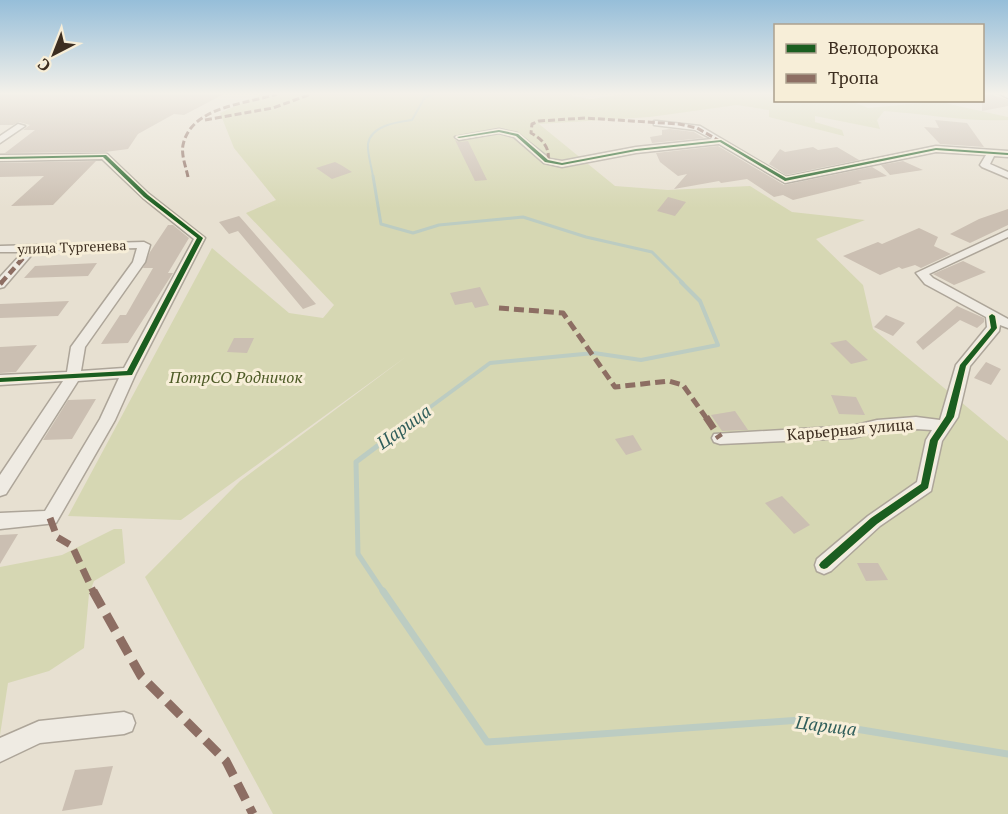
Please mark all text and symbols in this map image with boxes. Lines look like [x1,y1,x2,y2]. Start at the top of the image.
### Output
north arrow [24,24,84,84]
legend [774,24,984,102]
text: Велодорожка [828,35,939,59]
text: С [33,53,55,77]
text: Тропа [828,65,879,89]
street label: улица Тургенева [16,235,127,258]
park label: ПотрСО Родничок [168,366,303,388]
water label: Царица [371,398,435,455]
street label: Карьерная улица [786,413,914,445]
water label: Царица [793,709,858,741]

